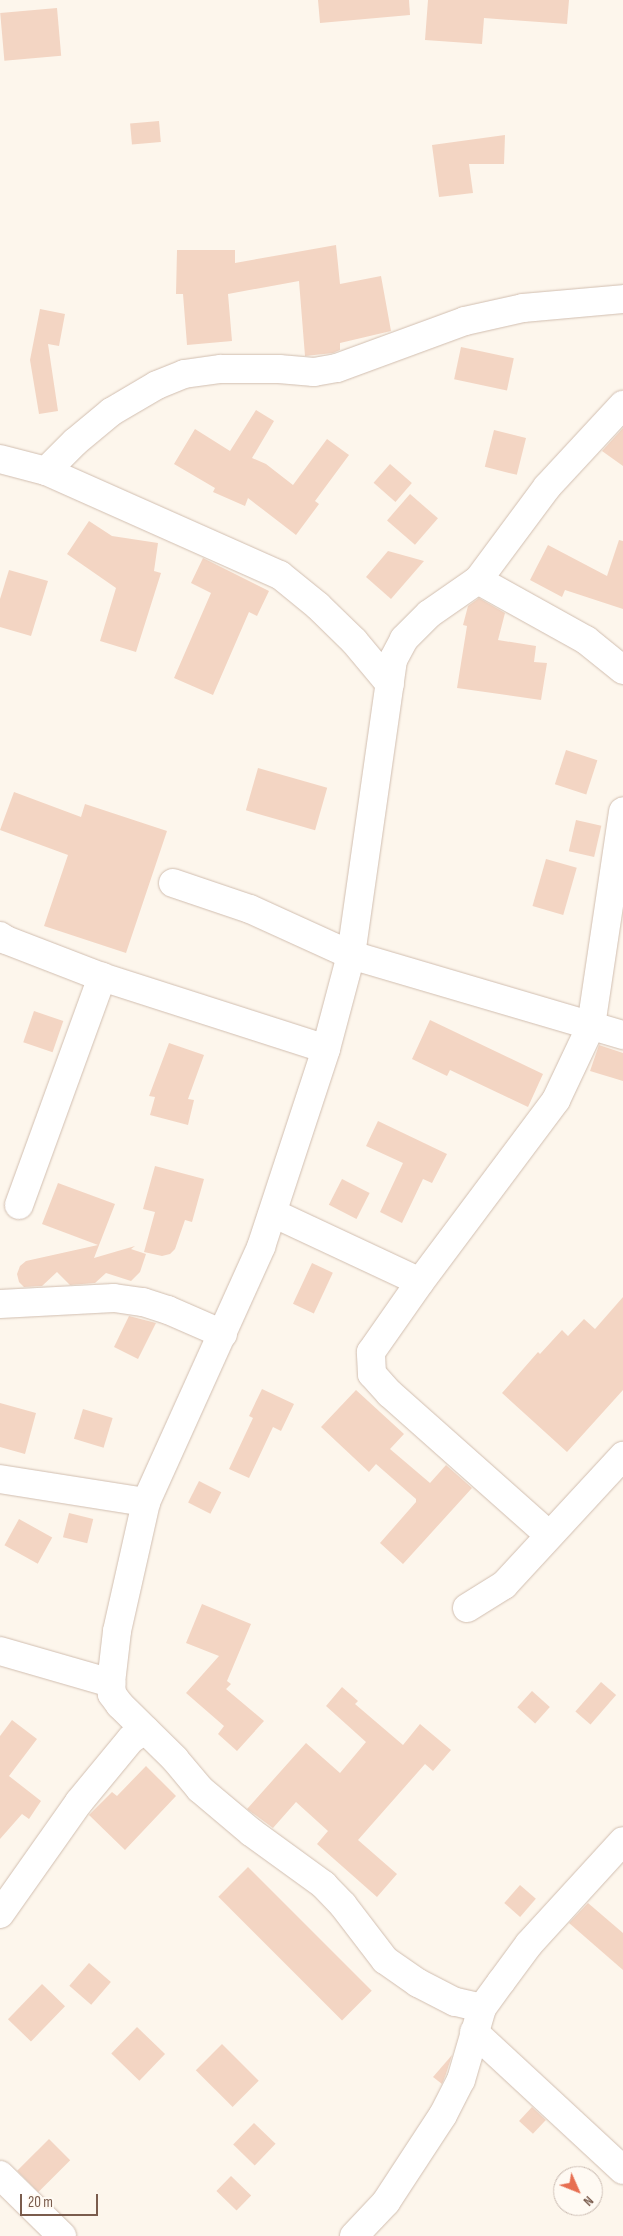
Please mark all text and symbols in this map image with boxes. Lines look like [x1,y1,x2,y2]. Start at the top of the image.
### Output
north arrow [553,2166,603,2216]
scale bar [22,2184,100,2216]
text: N [580,2192,597,2210]
text: 20 m [28,2193,53,2212]

